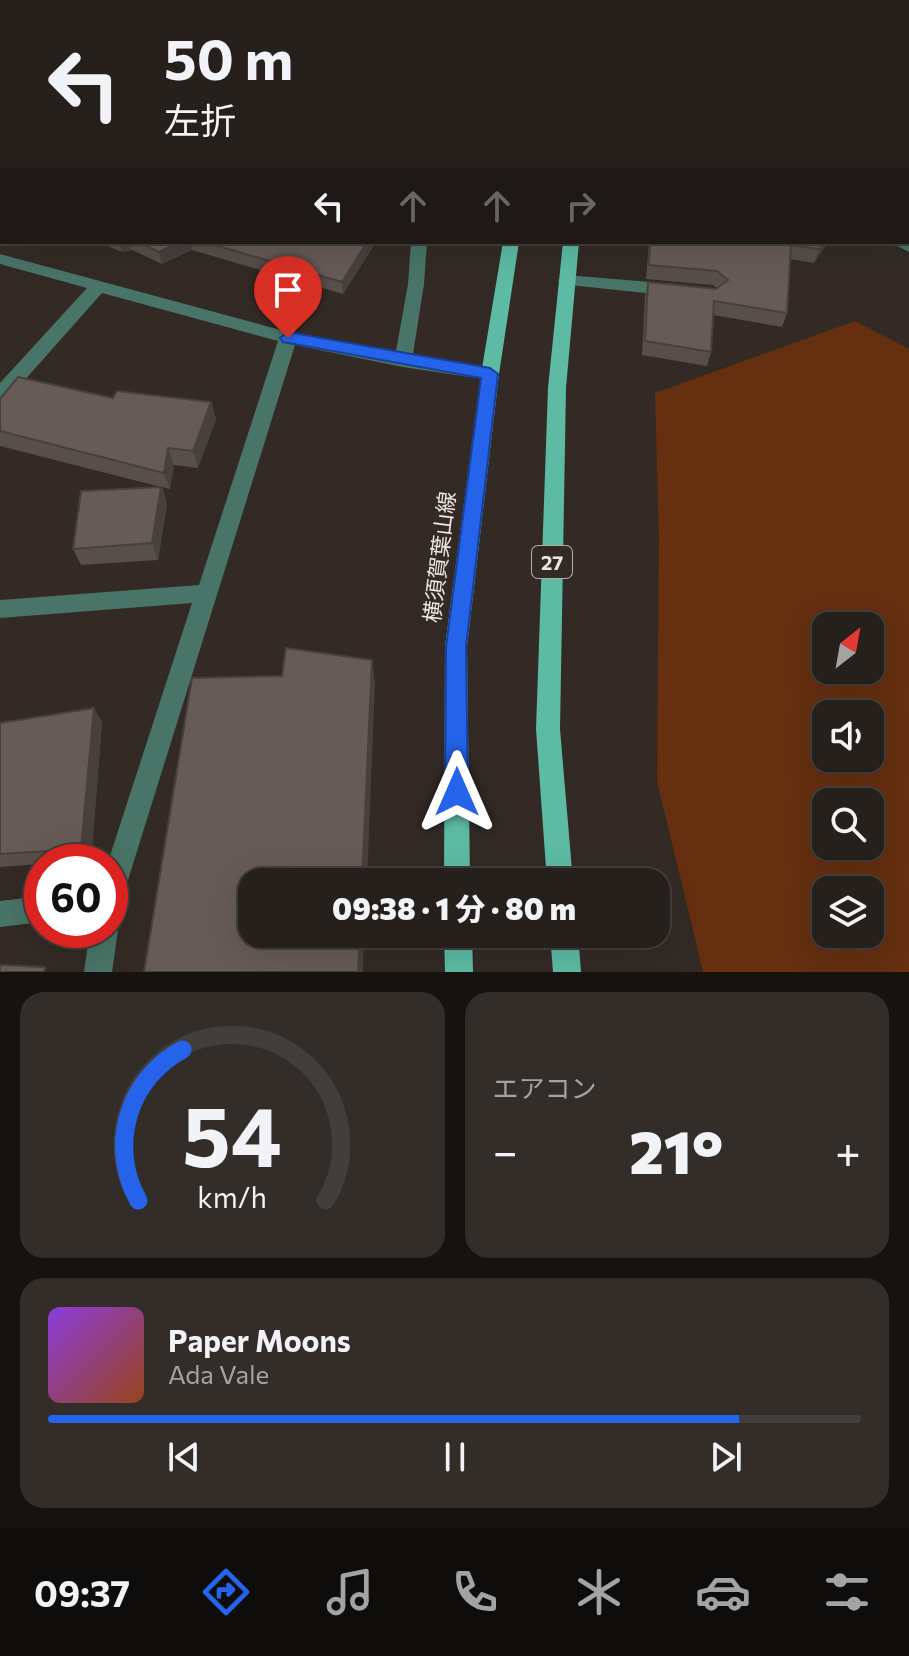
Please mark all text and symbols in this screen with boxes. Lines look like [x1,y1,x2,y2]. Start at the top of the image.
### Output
text: 50 m [164,23,293,92]
icon: left [32,32,136,136]
text: 左折 [164,97,236,141]
icon: left [307,184,351,228]
icon: ahead [391,184,435,228]
icon: ahead [475,184,519,228]
icon: right [559,184,603,228]
pin [254,256,322,338]
icon: arrive [266,268,310,312]
street label: 横須賀葉山線 [418,490,460,624]
road number: 27 [532,546,572,578]
north arrow [812,612,884,684]
map controls [812,612,884,948]
button: sound [812,700,884,772]
position arrow [415,750,499,834]
button: search [812,788,884,860]
speed limit sign: 60 [24,844,128,948]
button: layers [812,876,884,948]
text: 09:38 · 1 分 · 80 m [332,889,576,926]
text: エアコン [493,1072,597,1103]
text: 54 [182,1082,282,1184]
text: 21° [629,1113,723,1186]
text: − [493,1123,518,1177]
text: + [835,1123,861,1177]
text: km/h [197,1179,267,1214]
text: Paper Moons [168,1321,351,1358]
text: Ada Vale [168,1358,269,1389]
icon: previous [162,1435,206,1479]
icon: pause [433,1435,477,1479]
icon: next [704,1435,748,1479]
icon: directions [198,1564,254,1620]
icon: music [322,1564,378,1620]
icon: phone [447,1564,503,1620]
icon: climate [571,1564,627,1620]
icon: car [695,1564,751,1620]
icon: filters [819,1564,875,1620]
text: 09:37 [34,1570,130,1614]

